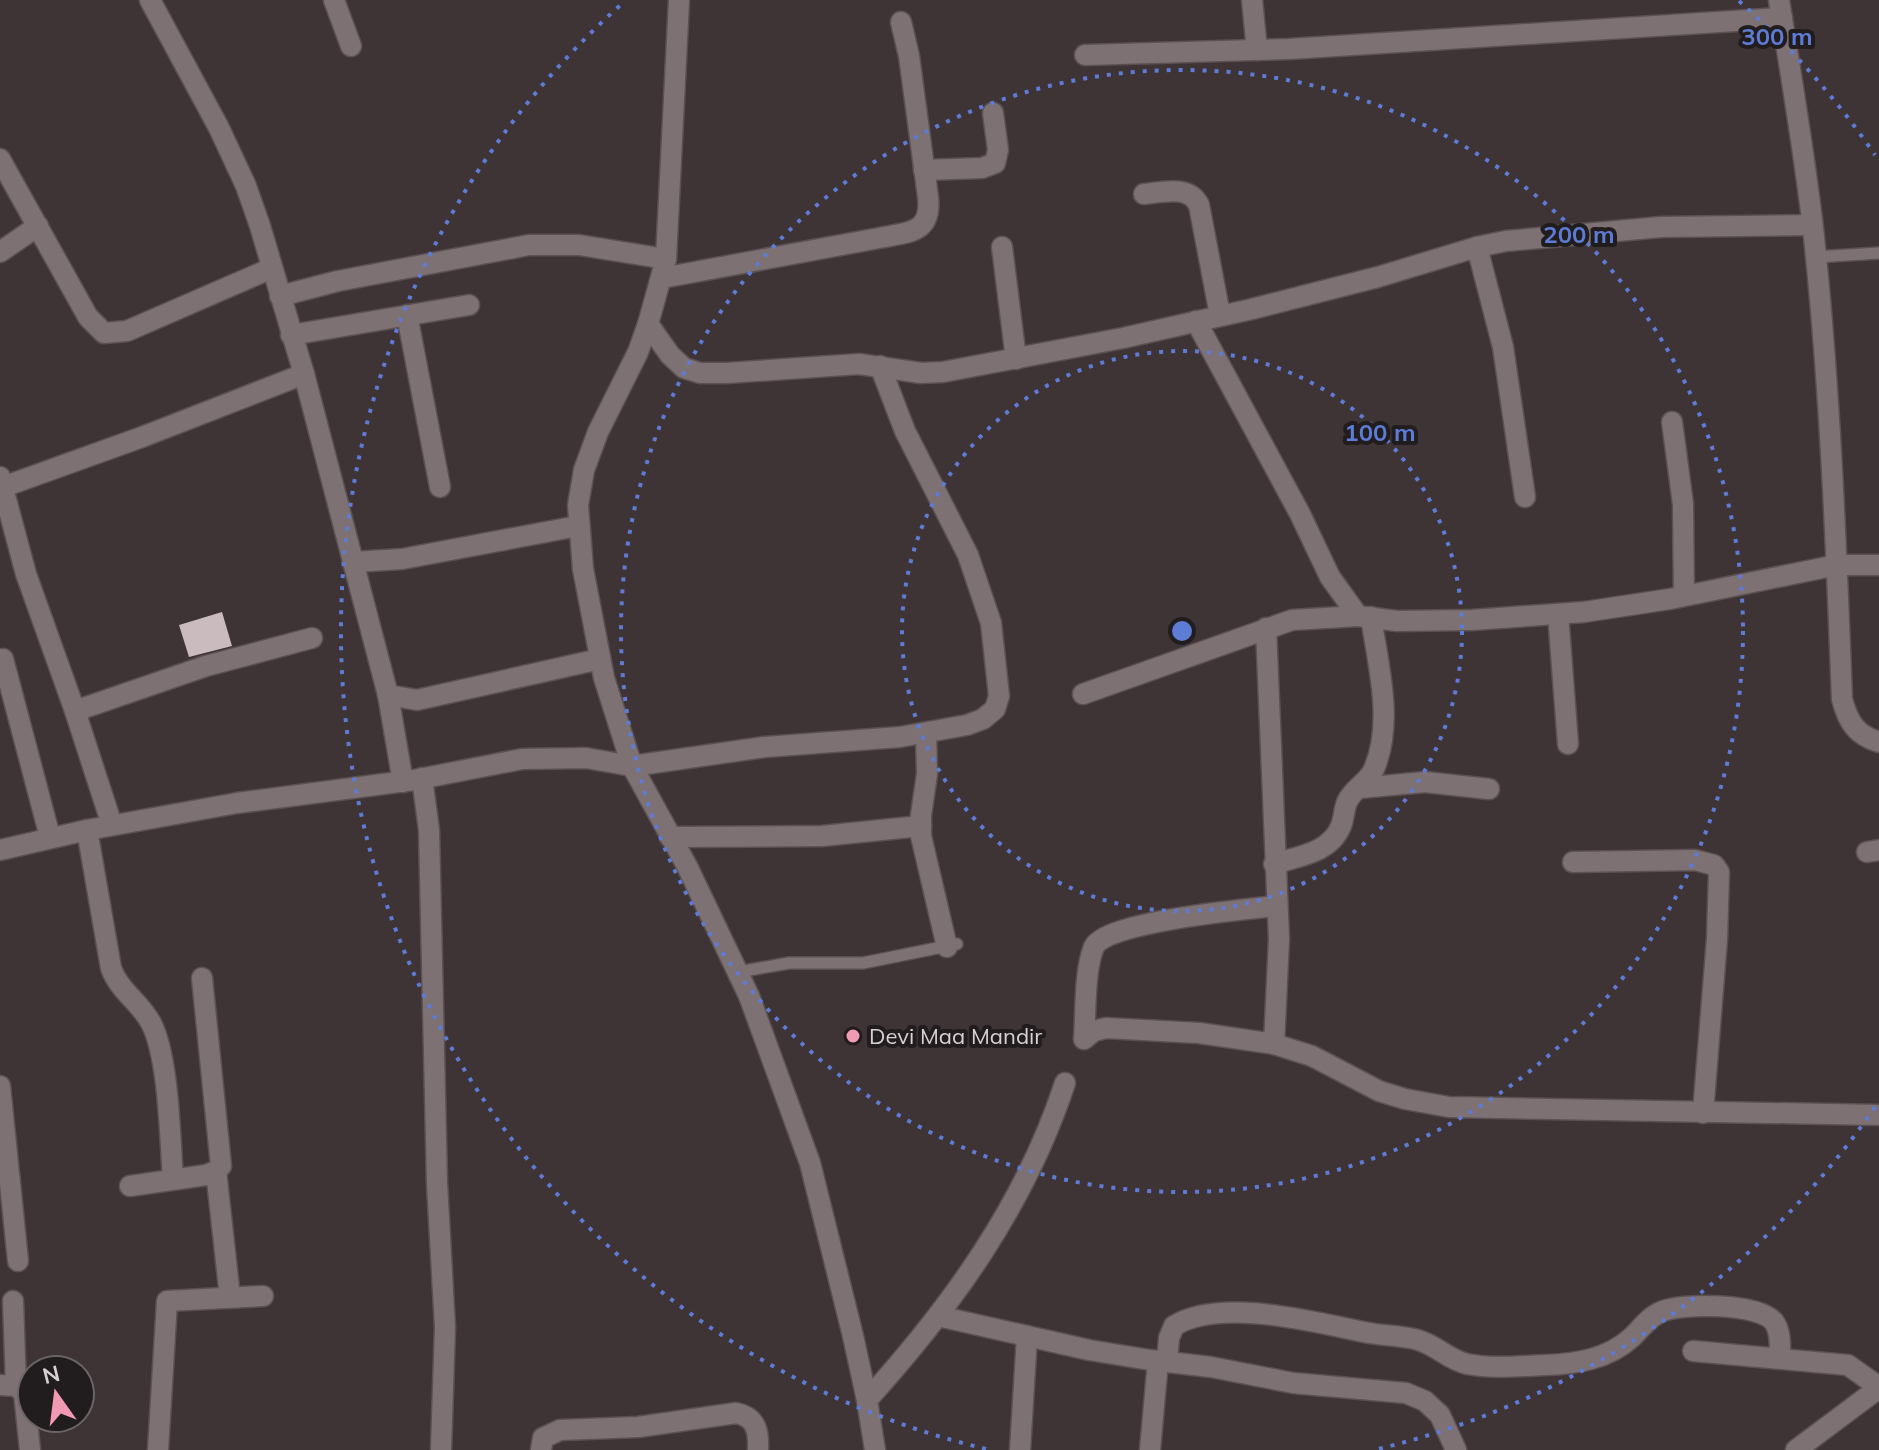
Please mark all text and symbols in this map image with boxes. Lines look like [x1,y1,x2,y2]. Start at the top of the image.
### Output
text: 300 m [1741,21,1813,51]
text: 200 m [1543,219,1615,249]
text: 100 m [1344,417,1416,447]
centre of rings [1168,617,1196,645]
place label: Devi Maa Mandir [869,1022,1042,1050]
marker: Devi Maa Mandir [844,1027,862,1045]
north arrow [16,1354,96,1434]
text: N [40,1359,63,1390]

